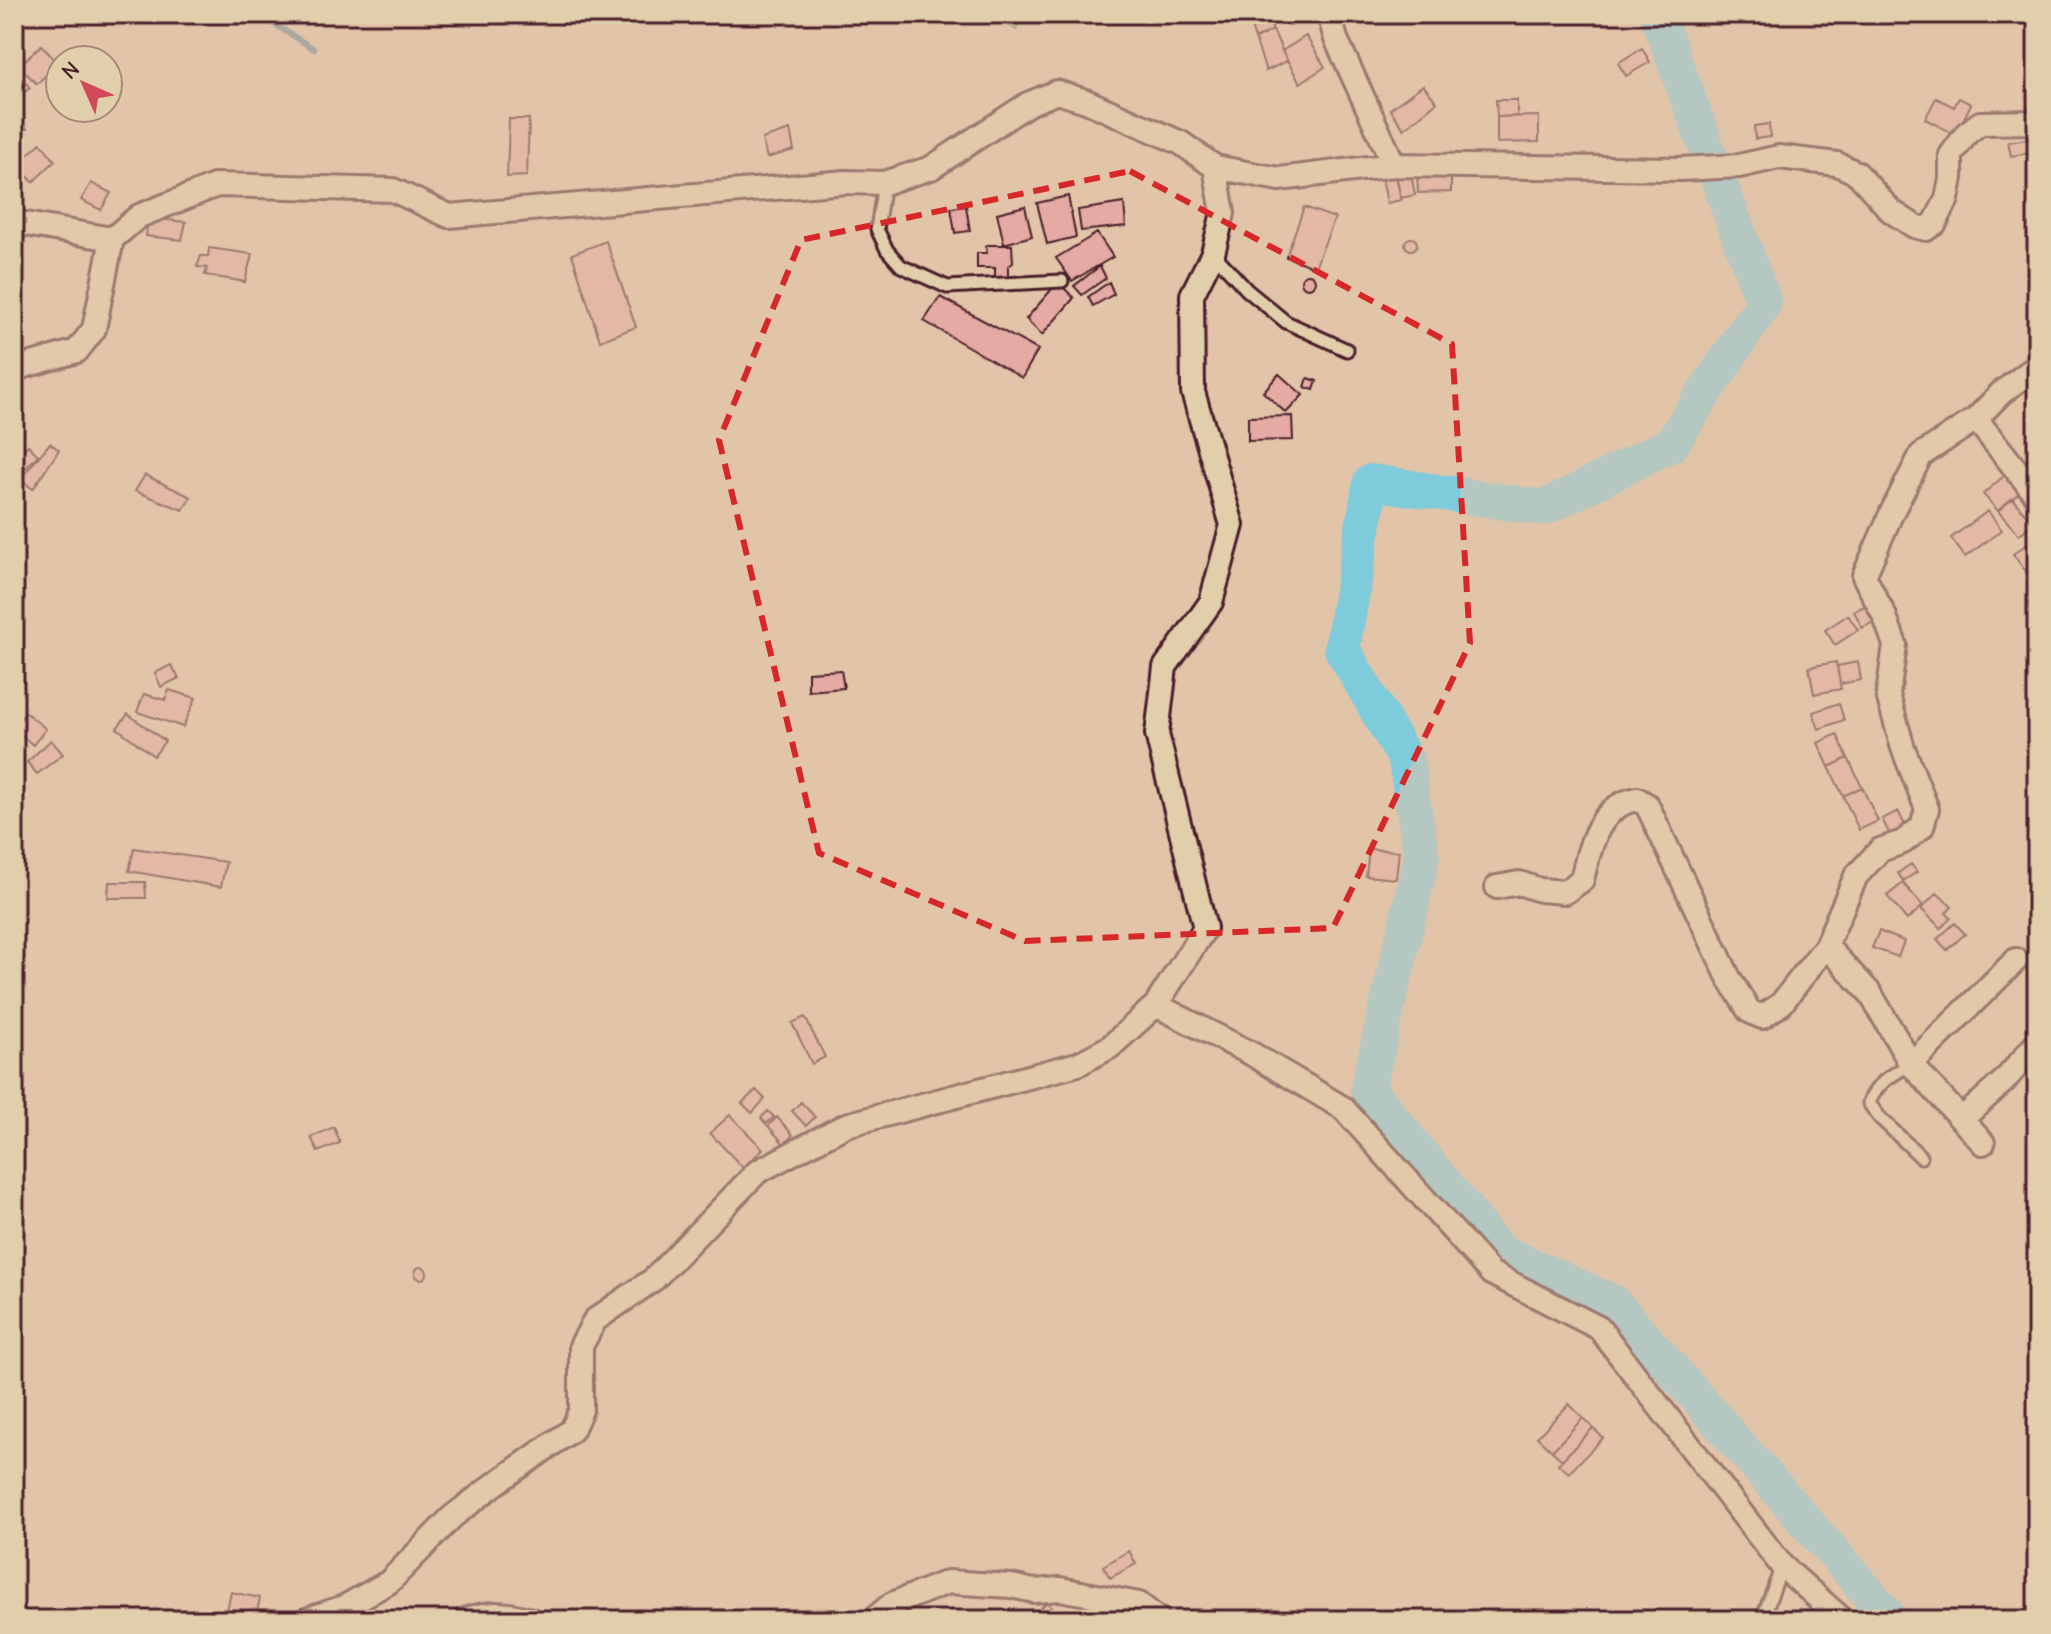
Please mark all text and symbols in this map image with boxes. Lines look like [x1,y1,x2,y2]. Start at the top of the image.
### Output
north arrow [44,44,124,124]
text: N [56,56,85,85]

